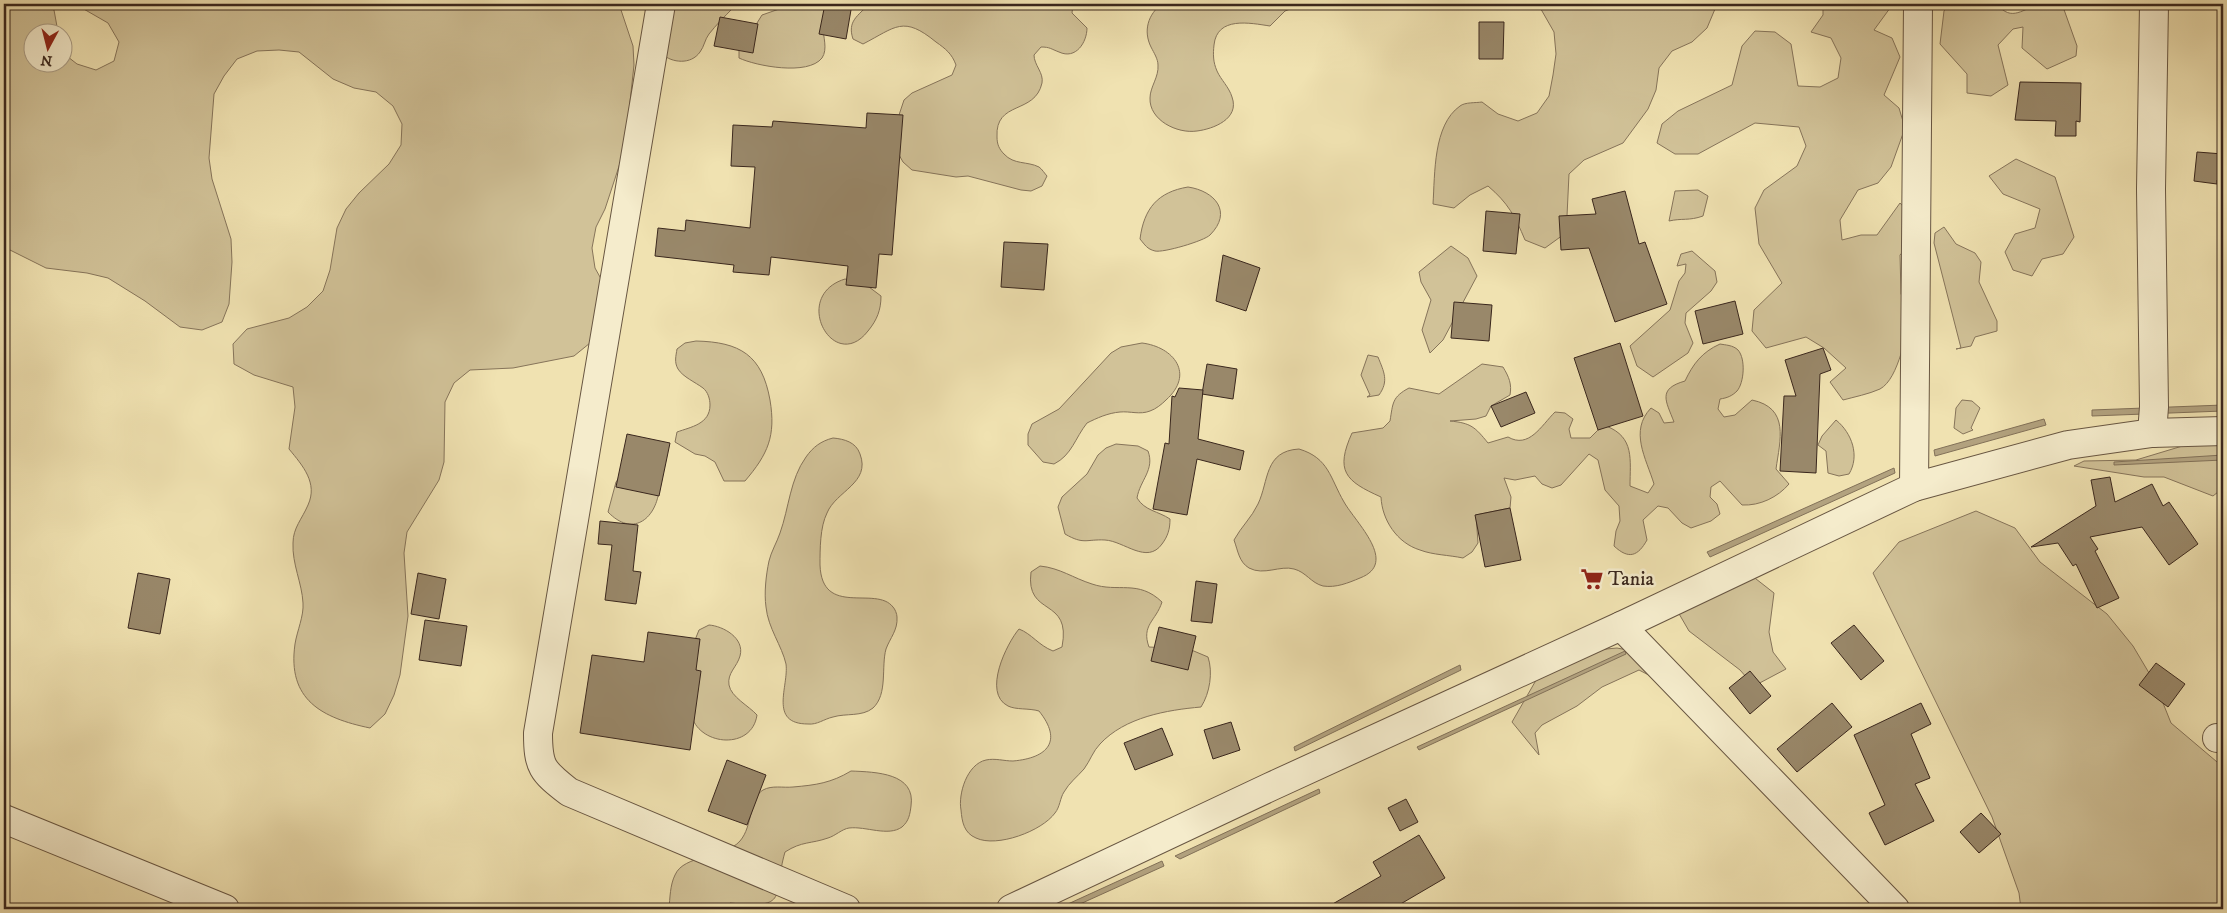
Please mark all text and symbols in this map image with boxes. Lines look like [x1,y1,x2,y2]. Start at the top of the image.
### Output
north arrow [22,22,72,72]
text: N [39,50,53,70]
supermarket icon: Tania [1579,566,1605,592]
place label: Tania [1608,567,1654,592]

